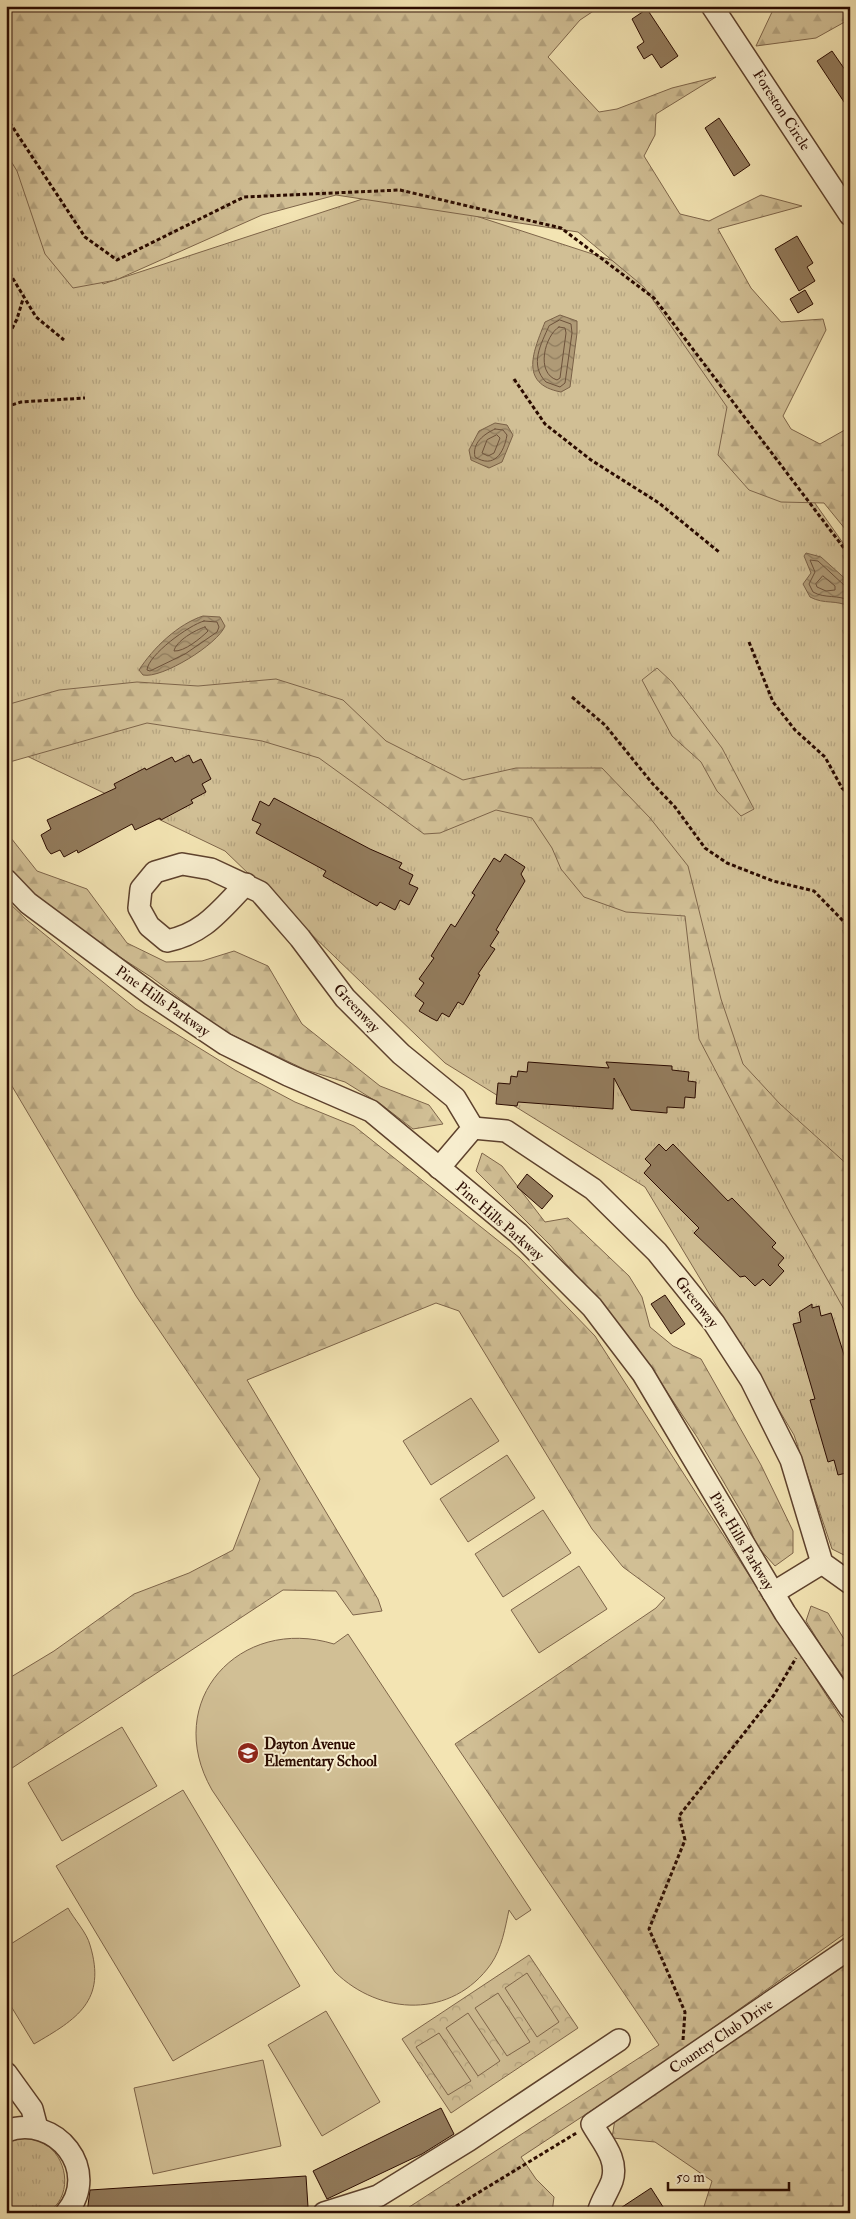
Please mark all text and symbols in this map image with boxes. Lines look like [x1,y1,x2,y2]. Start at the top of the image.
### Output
street label: Foreston Circle [748,66,815,154]
street label: Pine Hills Parkway [112,962,214,1041]
street label: Greenway [329,980,384,1037]
street label: Pine Hills Parkway [452,1178,548,1265]
street label: Greenway [671,1273,723,1332]
street label: Pine Hills Parkway [705,1489,779,1594]
place label: Dayton Avenue Elementary School [264,1735,377,1772]
school or university icon: Dayton Avenue Elementary School [236,1741,260,1765]
street label: Country Club Drive [666,1995,777,2078]
scale bar [668,2159,790,2191]
text: 50 m [676,2168,705,2187]

